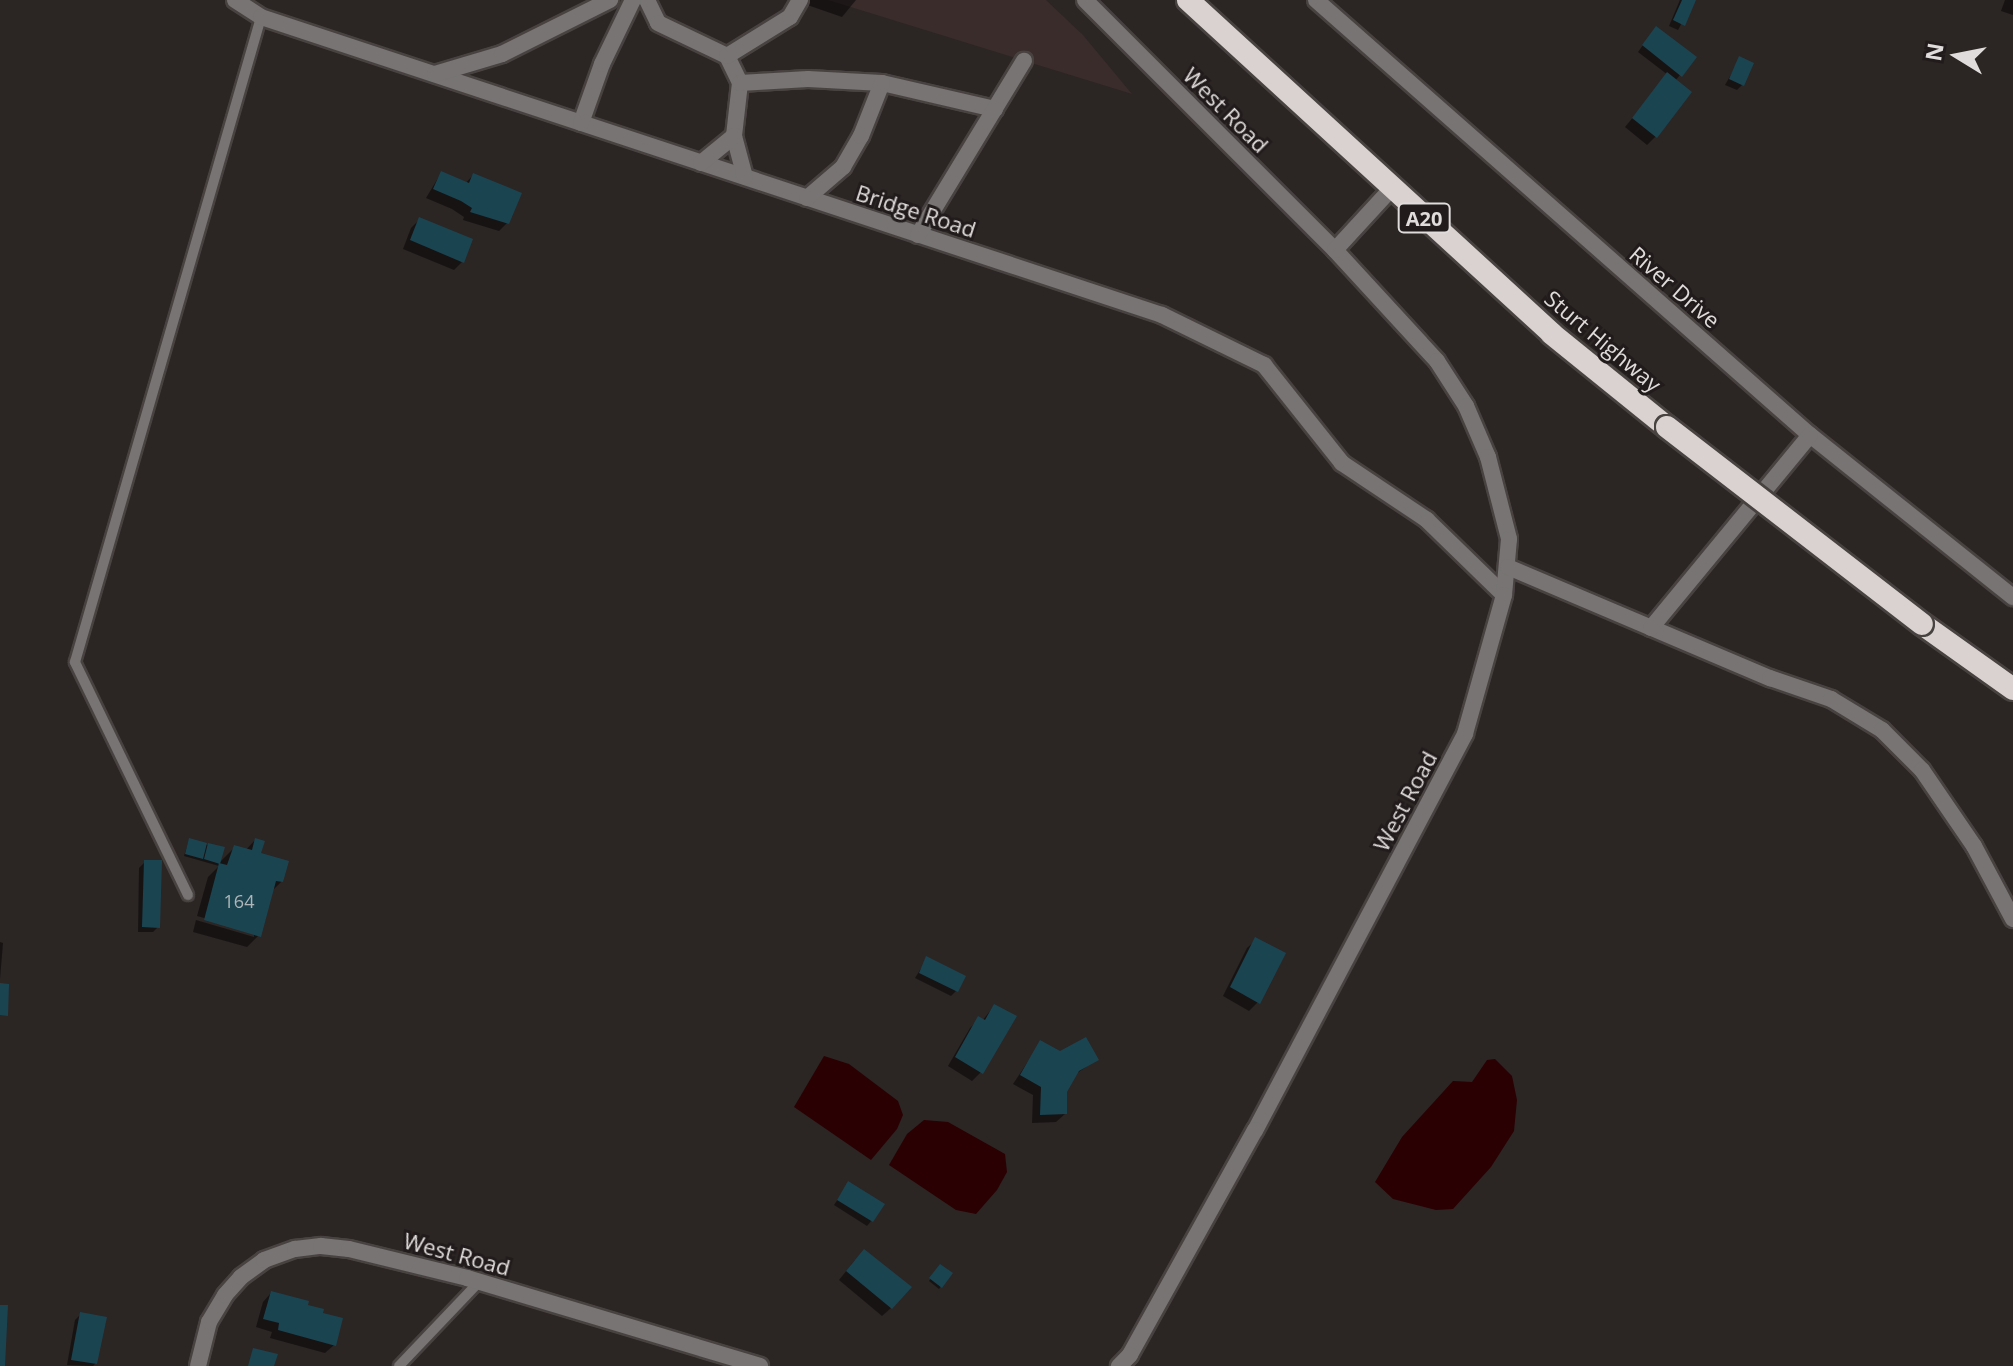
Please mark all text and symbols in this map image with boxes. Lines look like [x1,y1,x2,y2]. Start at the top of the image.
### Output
north arrow [1917,16,1997,96]
text: N [1917,40,1950,63]
street label: West Road [1178,62,1274,158]
street label: Bridge Road [853,179,979,243]
road number: A20 [1396,202,1452,234]
street label: River Drive [1624,241,1726,333]
street label: Sturt Highway [1540,285,1666,397]
street label: West Road [1368,747,1442,855]
house number: 164 [224,890,254,912]
street label: West Road [401,1227,513,1281]

